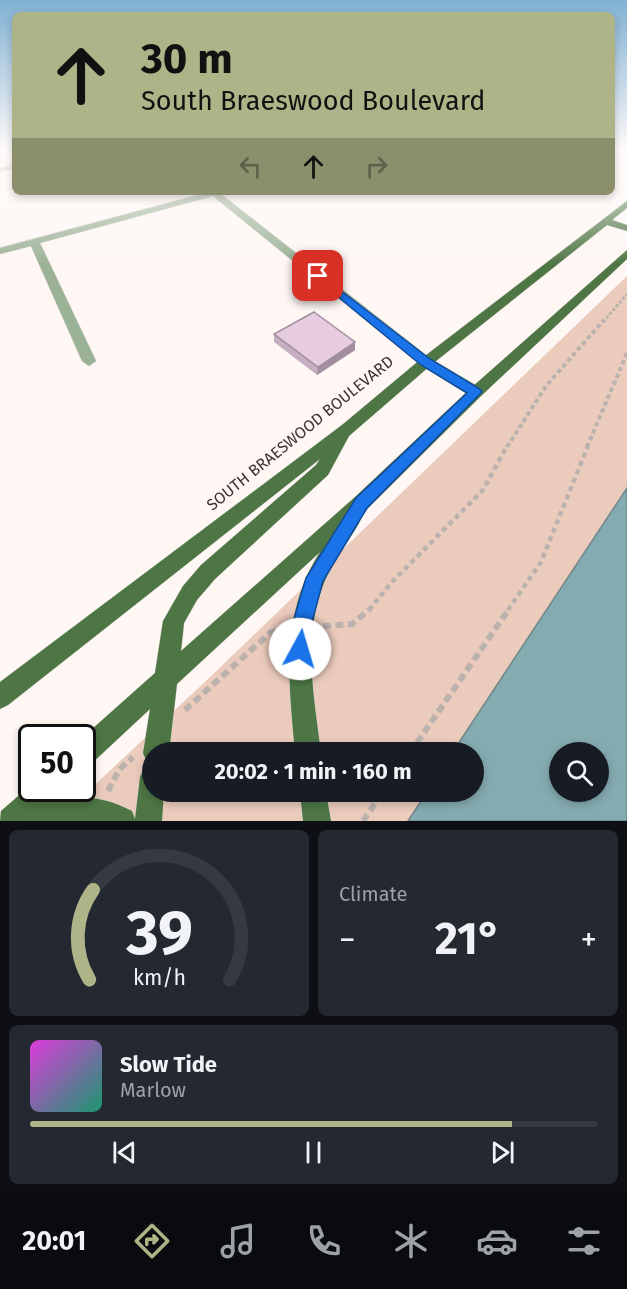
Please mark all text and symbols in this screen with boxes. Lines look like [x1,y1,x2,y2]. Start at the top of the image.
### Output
text: 30 m [141,34,233,84]
icon: ahead [42,36,120,114]
text: South Braeswood Boulevard [141,85,485,117]
icon: left [234,150,267,183]
icon: ahead [297,150,330,183]
icon: right [360,150,393,183]
pin [292,250,343,301]
icon: arrive [301,259,334,292]
street label: SOUTH BRAESWOOD BOULEVARD [203,352,397,514]
position arrow [268,617,332,681]
speed limit sign: 50 [18,724,96,802]
map controls [549,742,609,802]
button: search [549,742,609,802]
text: 20:02 · 1 min · 160 m [214,758,412,785]
text: Climate [339,882,407,906]
text: 39 [125,896,192,971]
text: 21° [435,912,501,966]
text: − [339,920,356,960]
text: + [581,920,597,960]
text: km/h [132,965,186,991]
text: Slow Tide [120,1051,217,1078]
text: Marlow [120,1078,186,1102]
icon: previous [108,1136,141,1169]
icon: pause [297,1136,330,1169]
icon: next [486,1136,519,1169]
icon: directions [131,1220,173,1262]
icon: music [217,1220,259,1262]
icon: phone [303,1220,345,1262]
icon: climate [390,1220,432,1262]
icon: car [476,1220,518,1262]
icon: filters [563,1220,605,1262]
text: 20:01 [22,1225,86,1257]

